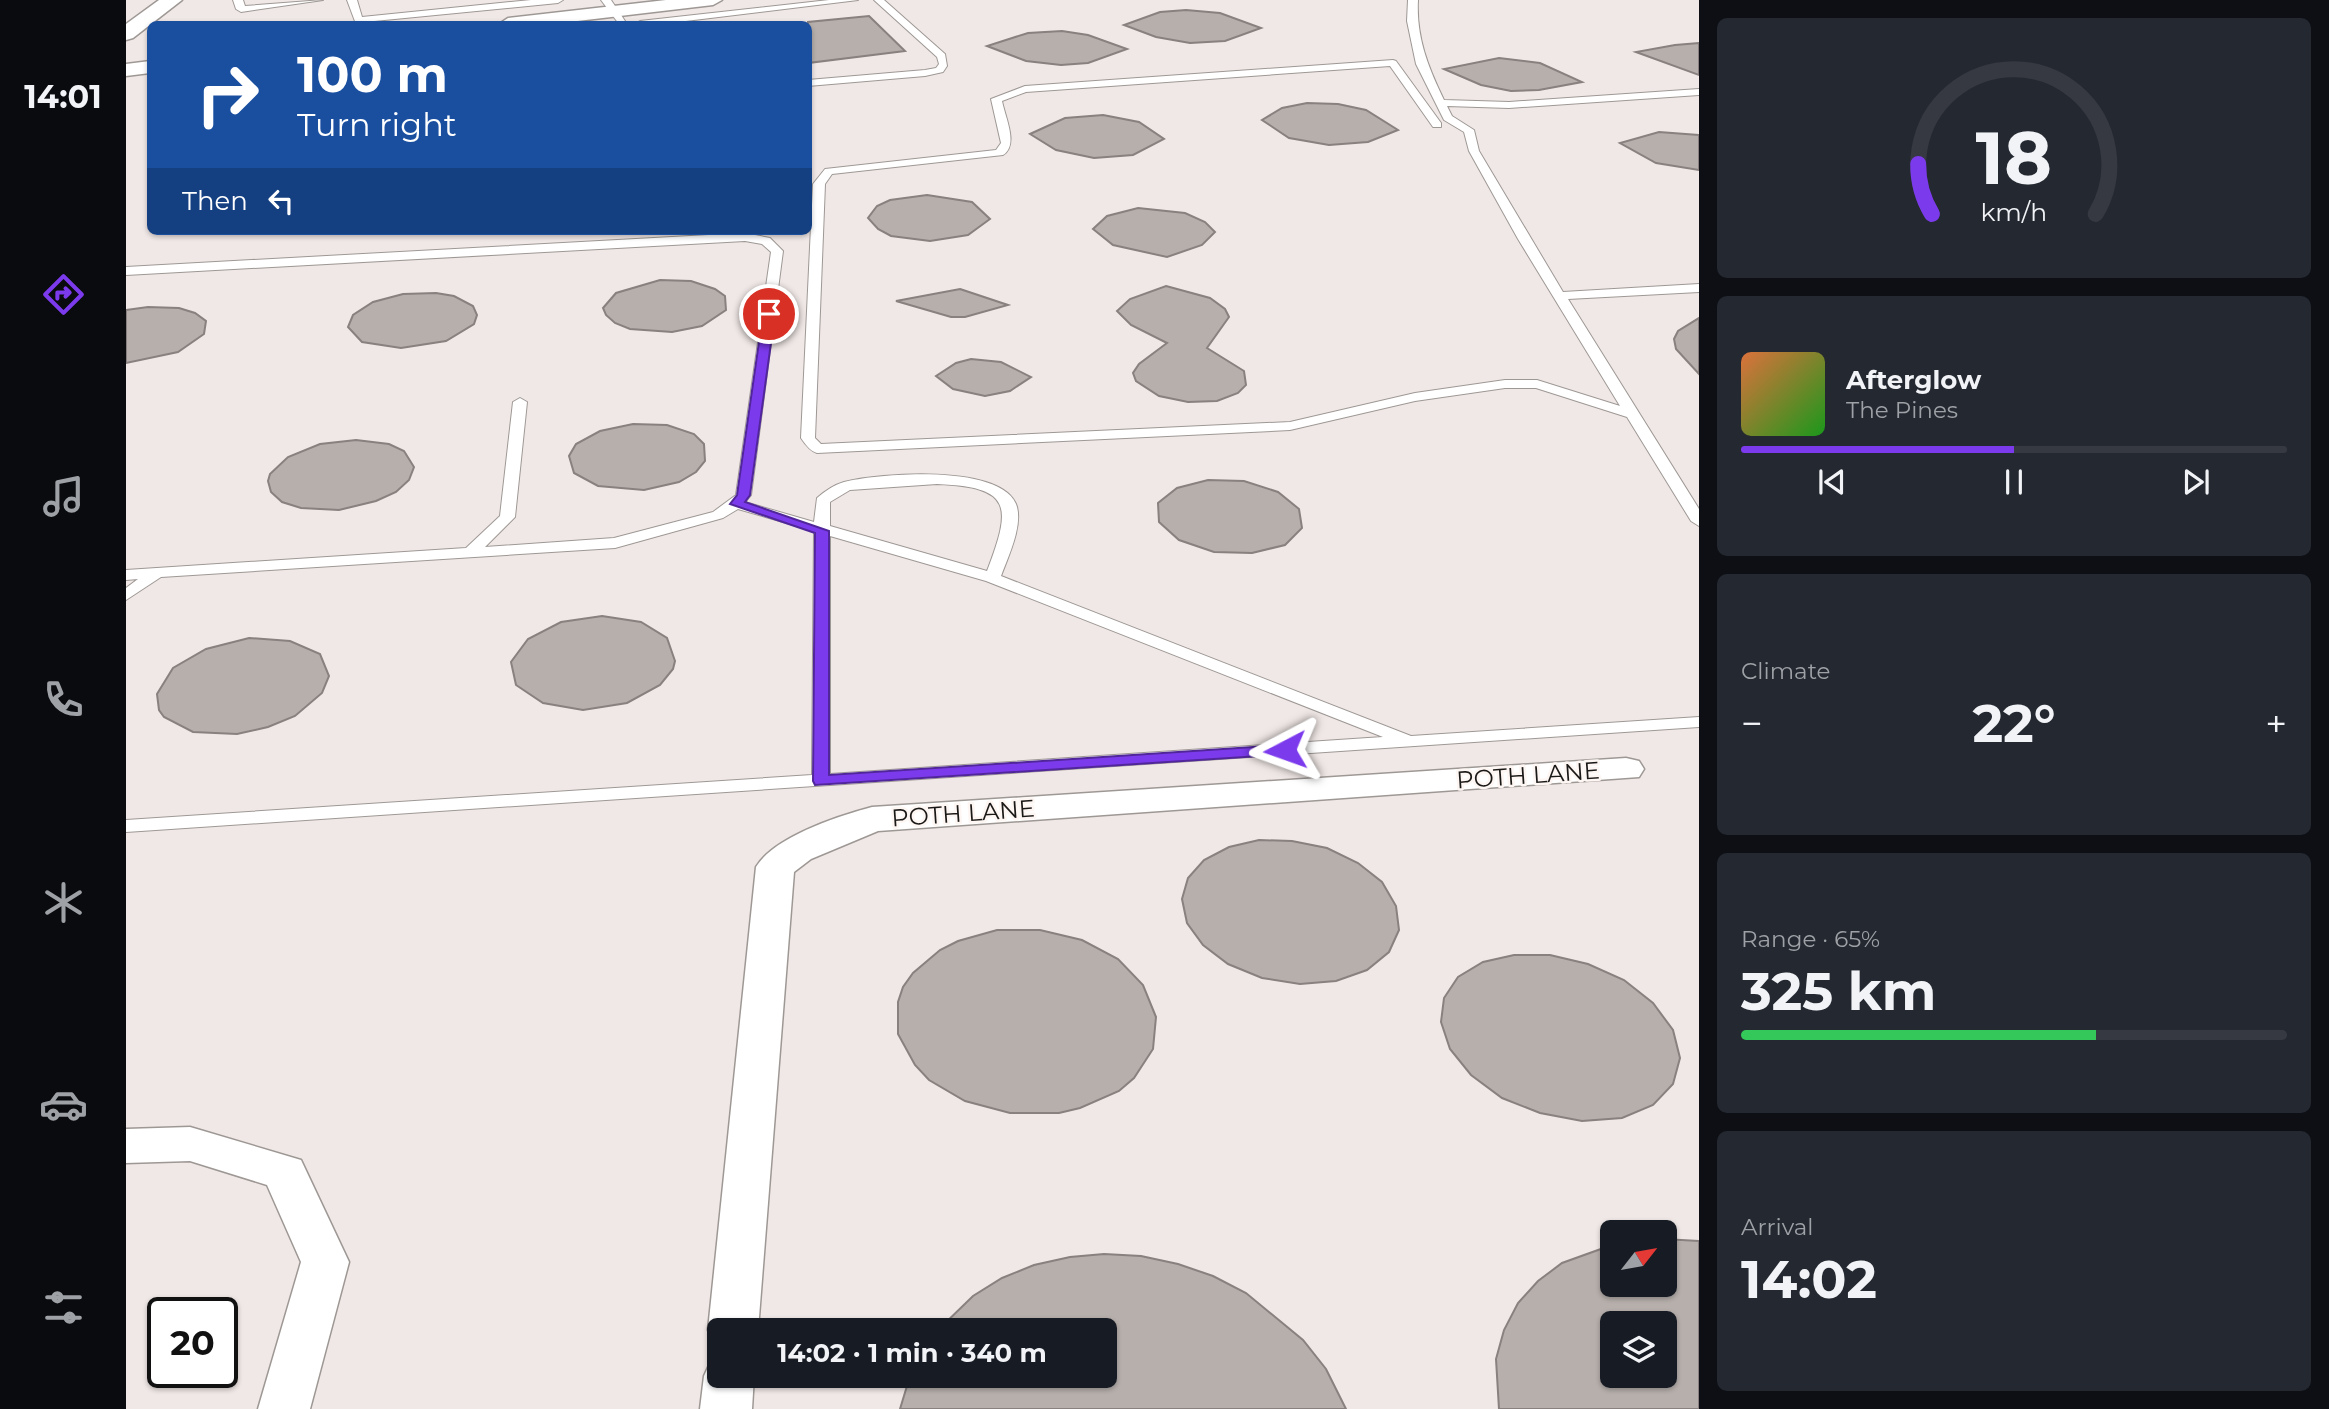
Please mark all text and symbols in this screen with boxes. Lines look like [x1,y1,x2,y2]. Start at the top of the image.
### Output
text: 100 m [297,45,448,104]
icon: right [182,49,273,140]
text: 14:01 [24,77,102,116]
text: Turn right [297,105,457,144]
text: 18 [1976,114,2052,202]
icon: left [262,182,300,220]
text: Then [182,185,248,217]
text: km/h [1981,197,2047,227]
icon: directions [39,270,88,319]
pin [739,284,799,344]
icon: arrive [750,295,788,333]
text: Afterglow [1846,364,1981,396]
text: The Pines [1846,396,1958,424]
icon: previous [1813,463,1851,501]
icon: pause [1995,463,2033,501]
icon: next [2177,463,2215,501]
icon: music [39,472,88,521]
text: Climate [1741,657,1830,685]
icon: phone [39,675,88,724]
text: 22° [1972,692,2056,755]
text: − [1741,700,1763,747]
text: + [2265,700,2287,747]
position arrow [1248,713,1322,787]
street label: POTH LANE [1455,756,1601,794]
street label: POTH LANE [890,794,1036,832]
icon: climate [39,878,88,927]
text: Range · 65% [1741,925,1880,953]
text: 325 km [1741,960,1936,1023]
icon: car [39,1080,88,1129]
text: Arrival [1741,1213,1814,1241]
north arrow [1600,1220,1676,1297]
map controls [1600,1220,1677,1388]
text: 14:02 [1741,1248,1877,1311]
icon: filters [39,1283,88,1332]
speed limit sign: 20 [147,1297,238,1388]
button: layers [1600,1311,1677,1388]
text: 14:02 · 1 min · 340 m [777,1337,1047,1369]

